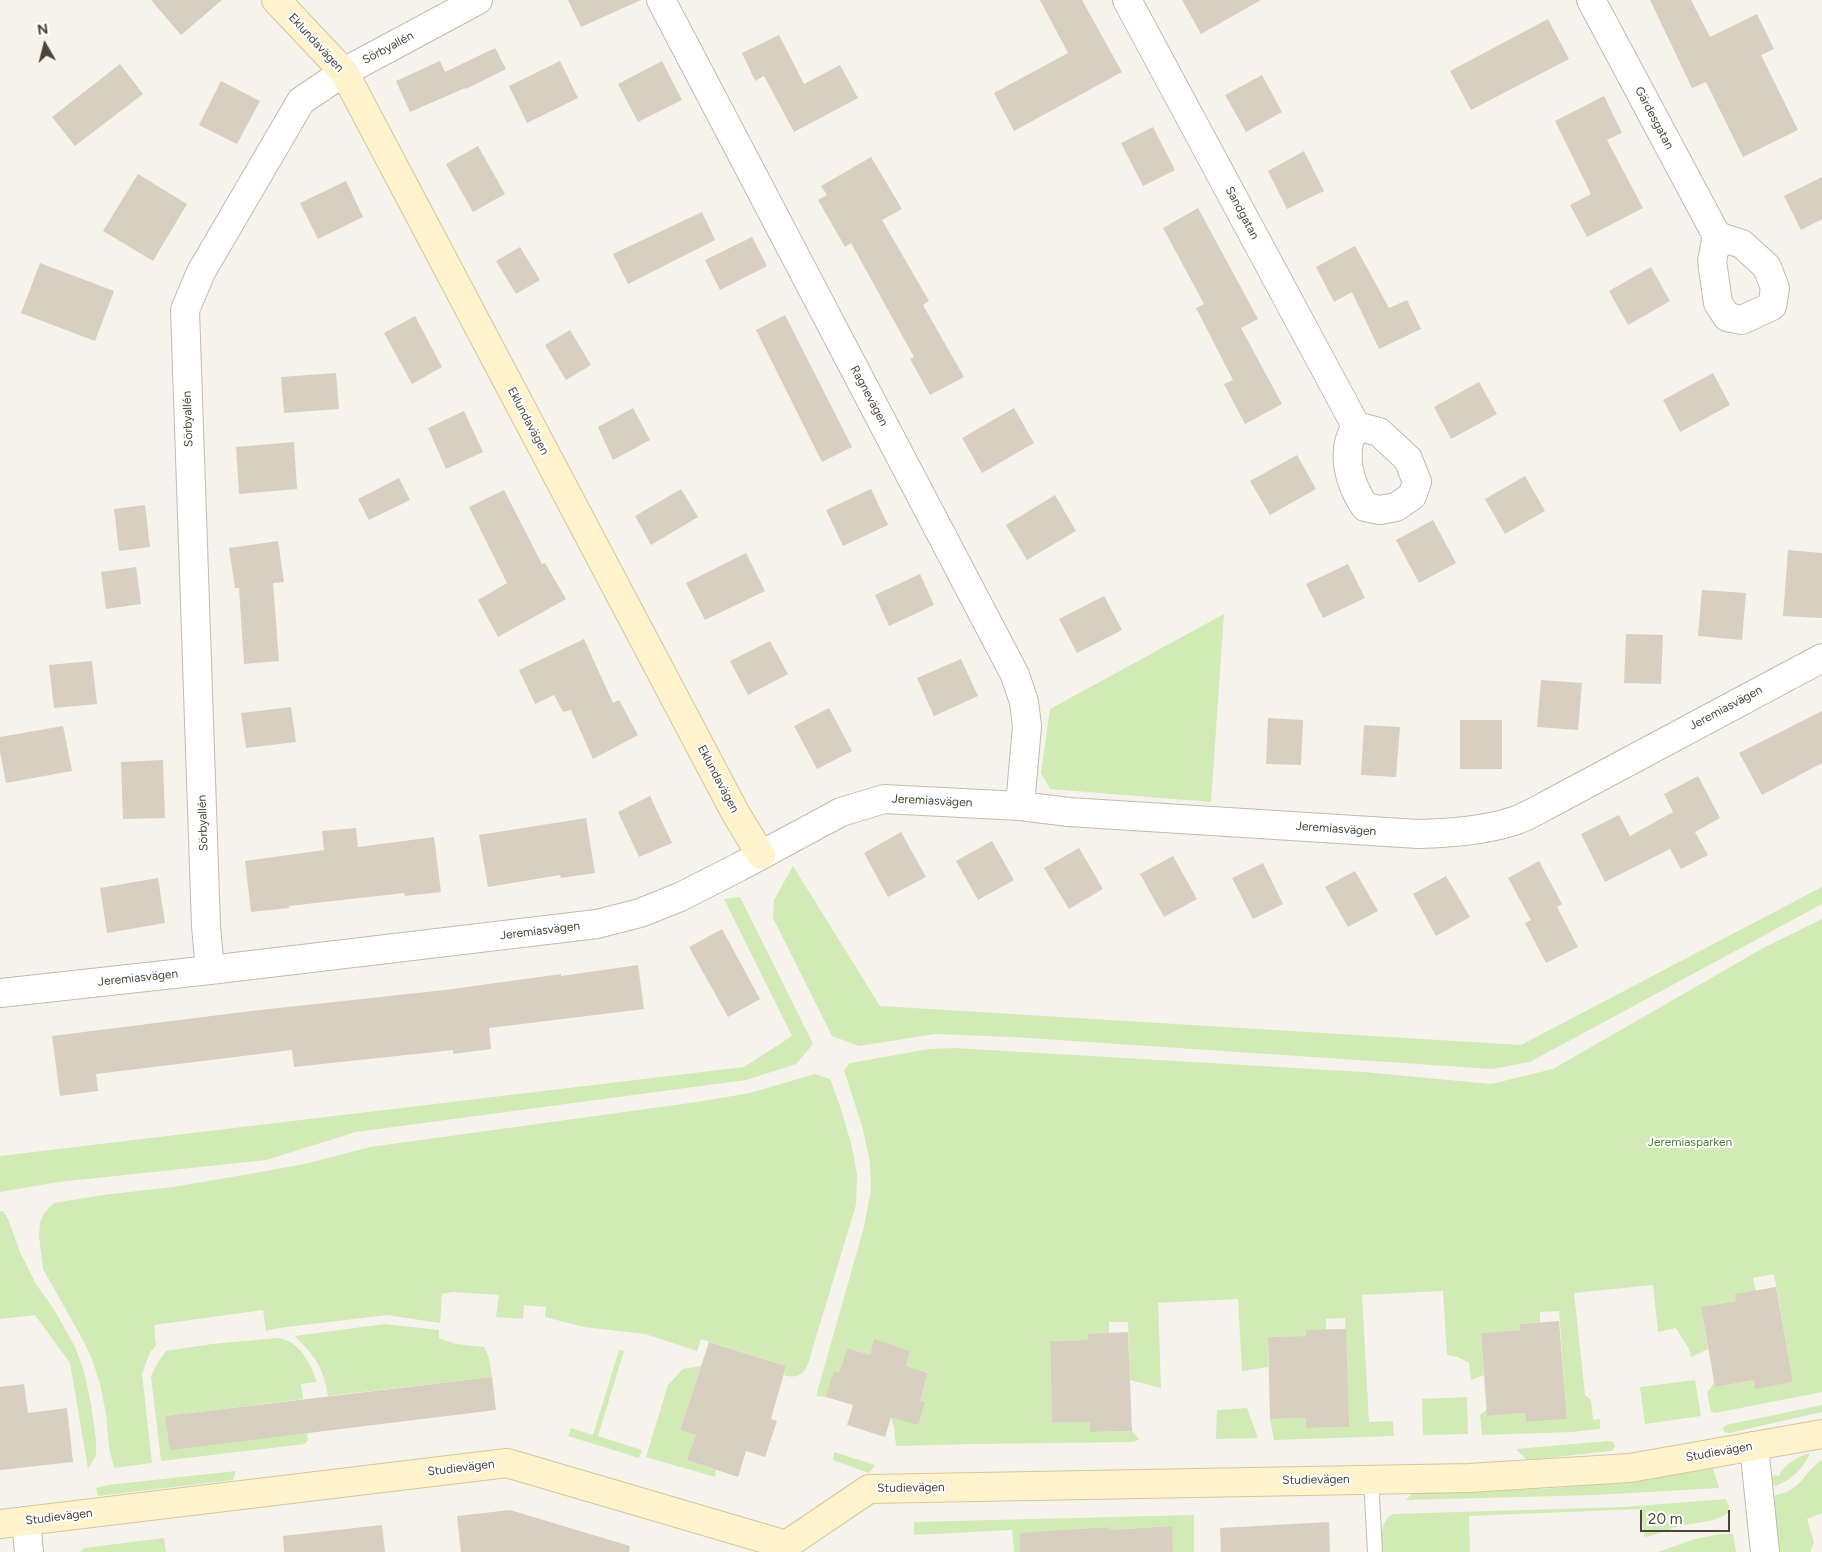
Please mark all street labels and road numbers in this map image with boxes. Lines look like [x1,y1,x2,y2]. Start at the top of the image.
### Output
street label: Eklundavägen [285,11,347,75]
street label: Sörbyallén [360,28,416,68]
street label: Gärdesgatan [1631,84,1677,152]
street label: Sandgatan [1222,184,1262,242]
street label: Ragnevägen [847,363,891,429]
street label: Eklundavägen [504,385,552,457]
street label: Sörbyallén [180,391,196,447]
street label: Jeremiasvägen [1687,683,1765,733]
street label: Eklundavägen [694,743,742,815]
street label: Jeremiasvägen [891,792,973,810]
street label: Sörbyallén [195,795,211,851]
street label: Jeremiasvägen [1295,819,1377,839]
street label: Jeremiasvägen [499,919,581,943]
street label: Jeremiasvägen [97,967,179,989]
street label: Studievägen [1685,1439,1753,1465]
street label: Studievägen [427,1457,495,1479]
street label: Studievägen [1282,1472,1350,1488]
street label: Studievägen [877,1480,945,1496]
street label: Studievägen [25,1506,93,1528]

